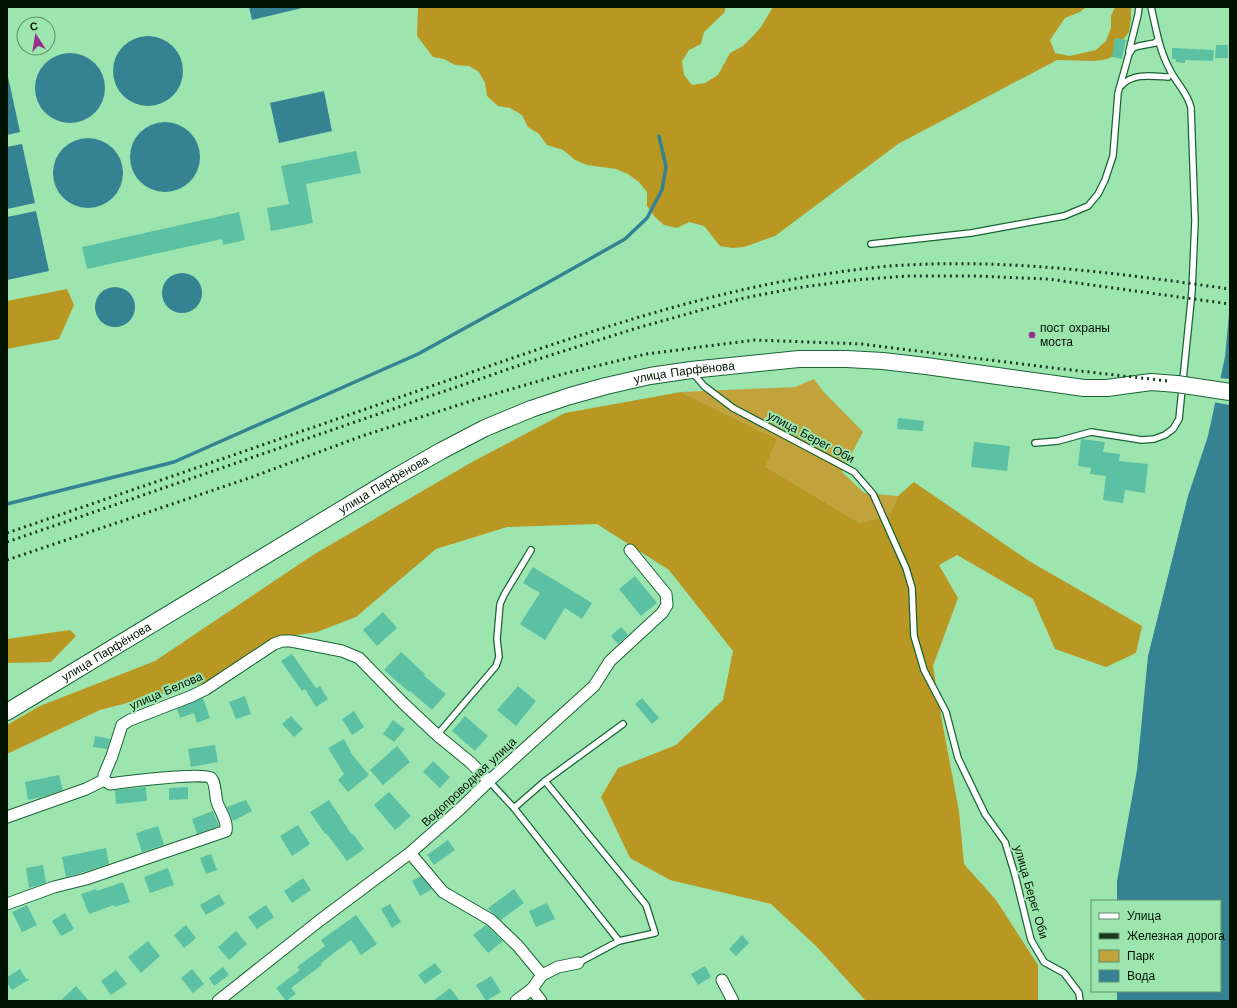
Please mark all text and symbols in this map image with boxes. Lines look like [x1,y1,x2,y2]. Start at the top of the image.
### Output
north arrow [16,16,56,56]
text: С [29,20,39,34]
place label: пост охраны моста [1040,321,1110,349]
marker: пост охраны моста [1027,330,1037,340]
street label: улица Парфёнова [632,359,736,386]
street label: улица Берег Оби [765,408,857,466]
street label: улица Парфёнова [336,452,431,517]
street label: улица Парфёнова [59,619,154,684]
street label: улица Белова [127,669,205,713]
street label: Водопроводная улица [419,734,520,830]
street label: улица Берег Оби [1011,844,1051,940]
legend [1091,900,1221,992]
text: Улица [1127,909,1161,923]
text: Железная дорога [1127,929,1225,943]
text: Парк [1127,949,1155,963]
text: Вода [1127,969,1155,983]

